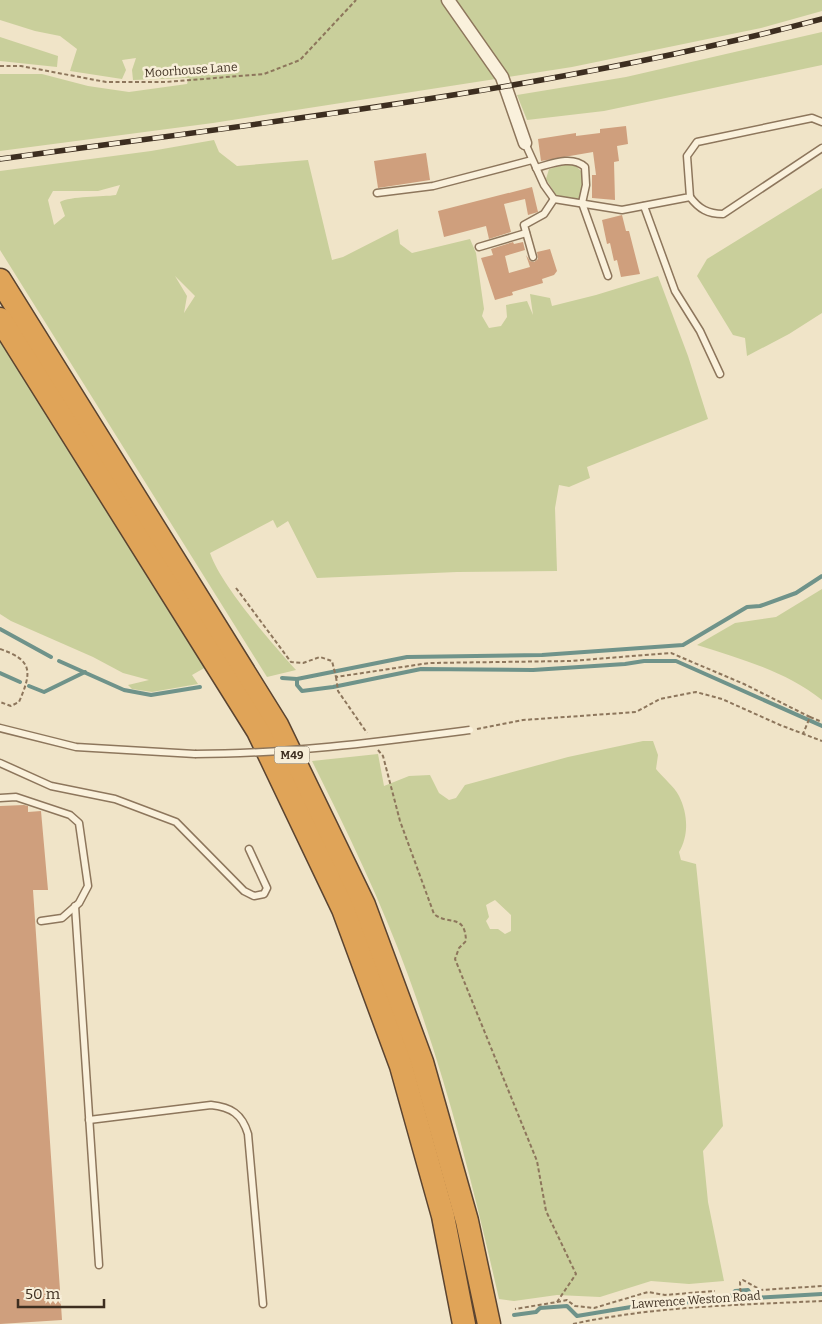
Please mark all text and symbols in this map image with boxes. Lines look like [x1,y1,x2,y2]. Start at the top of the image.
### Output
street label: Moorhouse Lane [144,60,238,80]
road number: M49 [274,746,310,764]
scale bar [18,1276,104,1308]
text: 50 m [25,1285,61,1303]
street label: Lawrence Weston Road [631,1289,761,1311]

